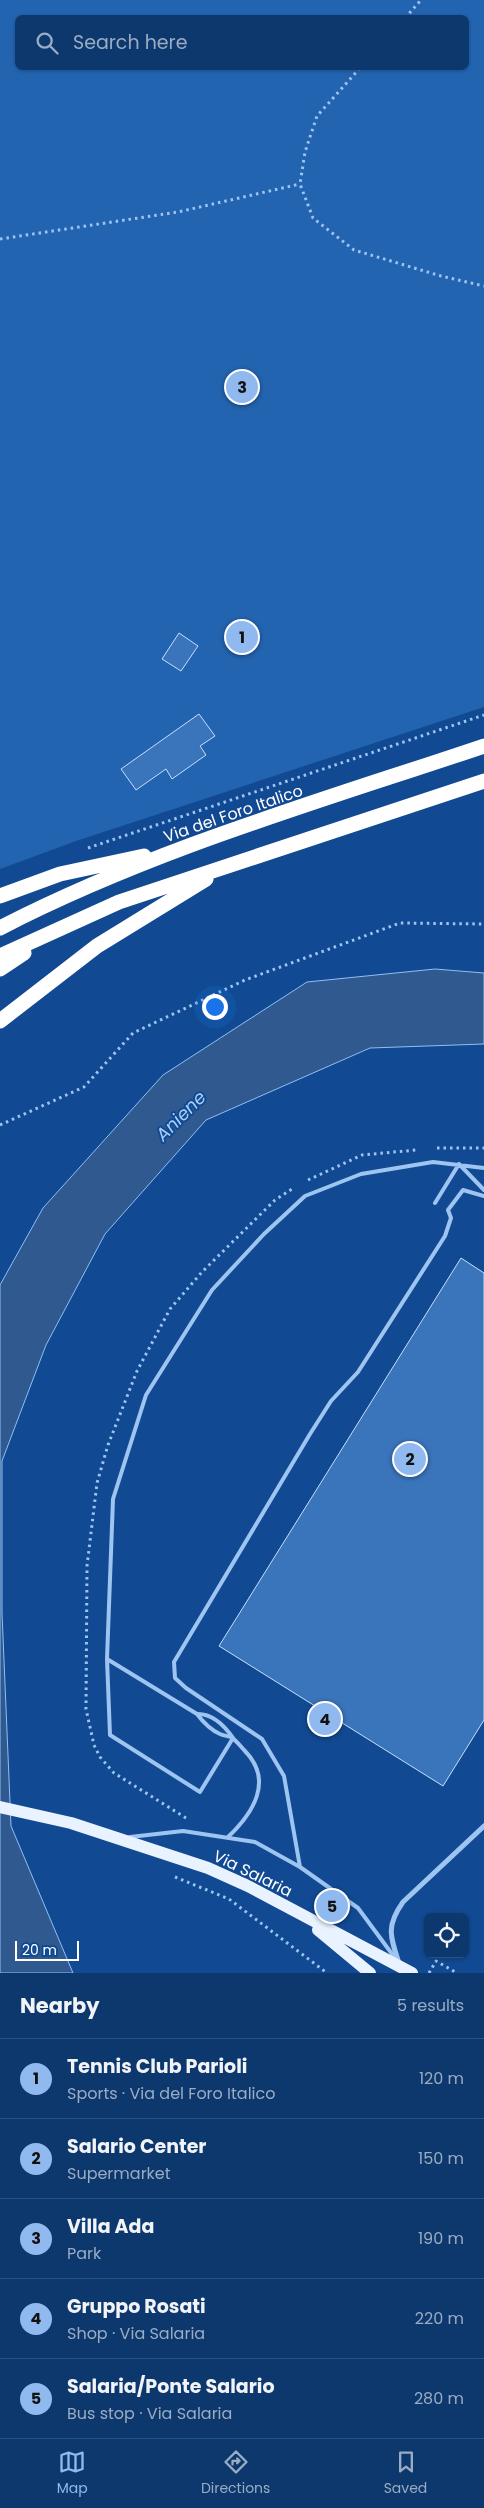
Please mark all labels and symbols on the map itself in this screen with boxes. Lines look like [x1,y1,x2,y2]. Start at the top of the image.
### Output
pin: 3 [226,368,258,406]
pin: 1 [226,618,258,656]
street label: Via del Foro Italico [160,779,306,848]
your location [202,994,228,1020]
water label: Aniene [149,1085,211,1147]
pin: 2 [394,1440,426,1478]
pin: 4 [309,1700,341,1738]
street label: Via Salaria [209,1844,296,1903]
pin: 5 [316,1887,348,1925]
scale bar [15,1938,79,1961]

